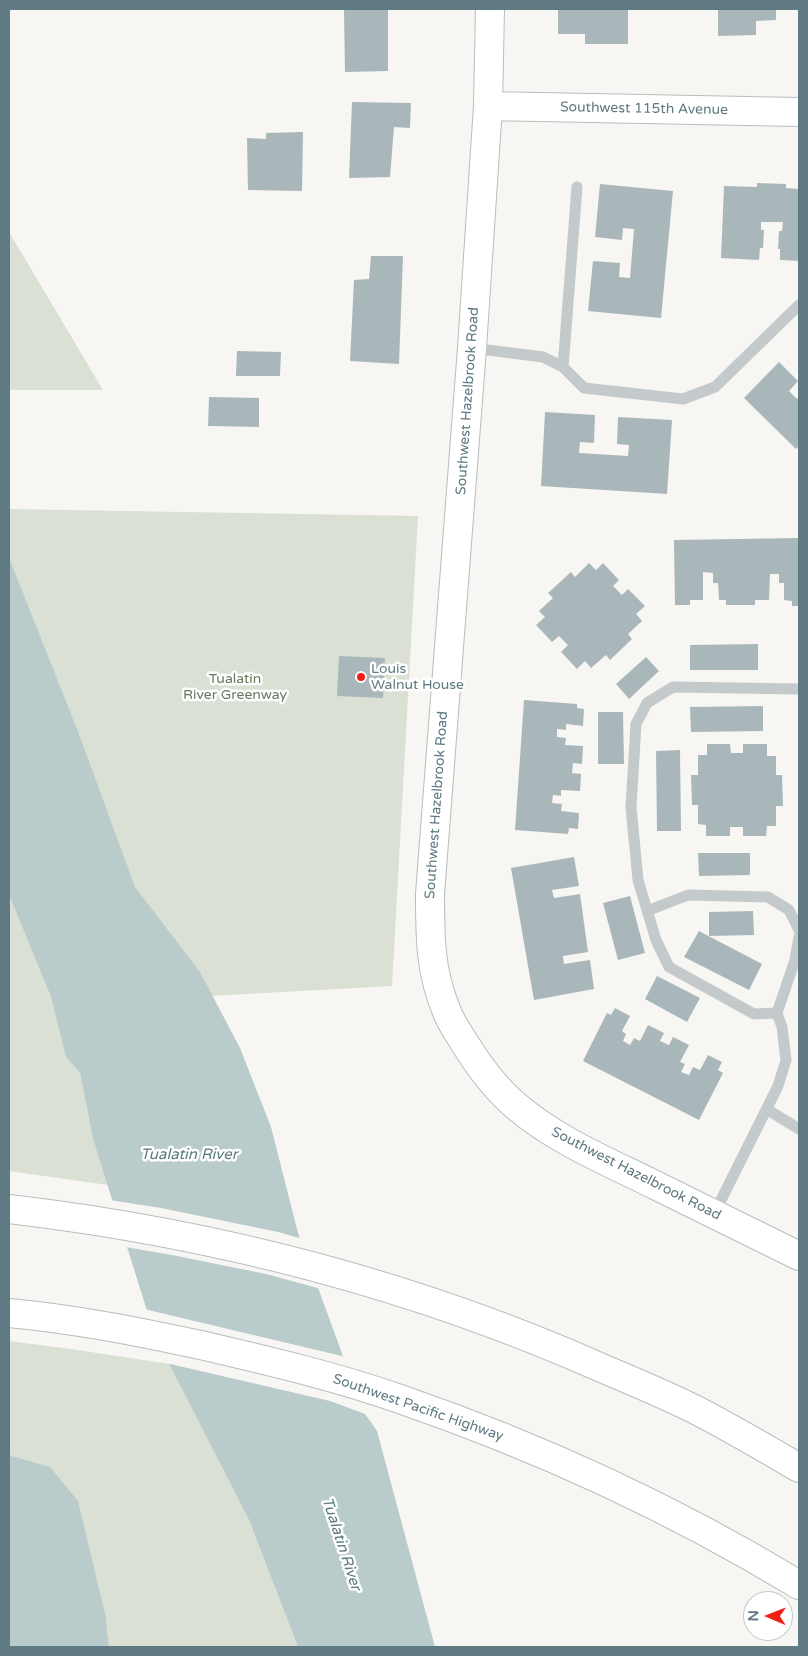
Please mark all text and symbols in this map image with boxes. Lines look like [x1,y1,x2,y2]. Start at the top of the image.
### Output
street label: Southwest 115th Avenue [560,99,728,119]
street label: Southwest Hazelbrook Road [453,307,483,495]
place label: Louis Walnut House [371,661,464,694]
park label: Tualatin River Greenway [183,671,287,704]
marker: Louis Walnut House [355,671,367,683]
street label: Southwest Hazelbrook Road [422,711,452,899]
street label: Southwest Hazelbrook Road [548,1124,724,1224]
water label: Tualatin River [141,1146,237,1164]
street label: Southwest Pacific Highway [331,1371,505,1445]
water label: Tualatin River [317,1495,365,1593]
north arrow [743,1591,793,1641]
text: N [745,1610,762,1622]

